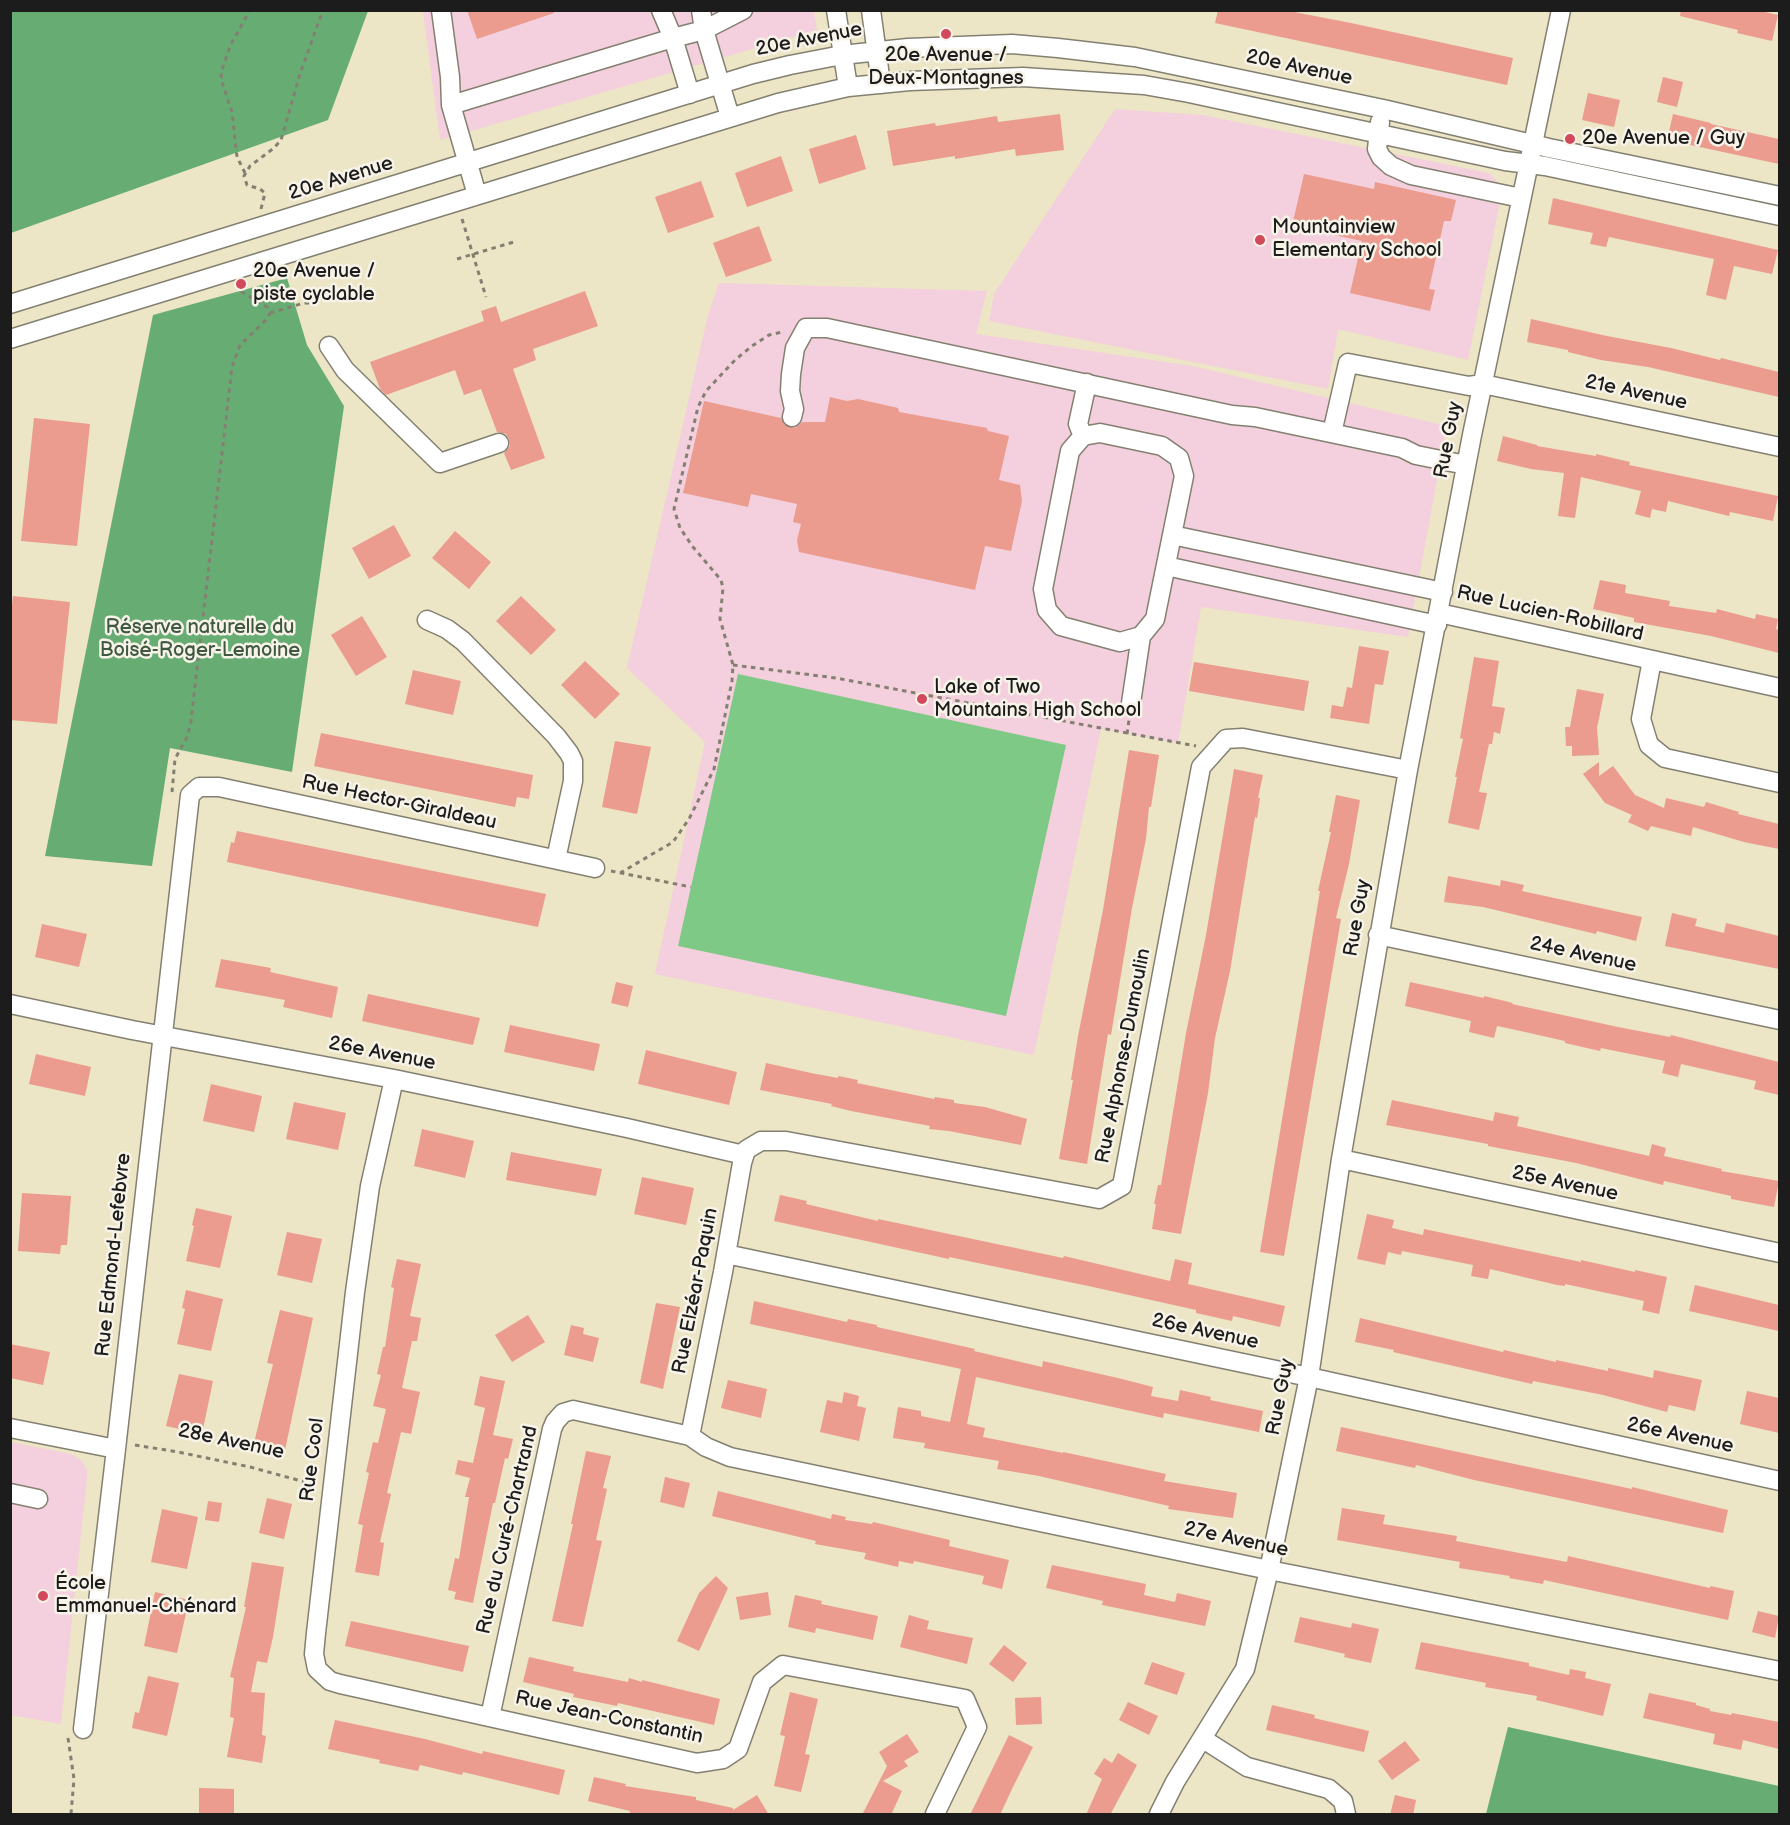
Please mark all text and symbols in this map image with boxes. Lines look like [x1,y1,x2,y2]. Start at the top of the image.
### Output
street label: 20e Avenue [754,18,864,62]
marker: 20e Avenue / Deux-Montagnes [939,27,953,41]
place label: 20e Avenue / Deux-Montagnes [868,44,1024,91]
street label: 20e Avenue [1244,45,1354,91]
place label: 20e Avenue / Guy [1582,127,1745,151]
marker: 20e Avenue / Guy [1563,132,1577,146]
street label: 20e Avenue [286,152,396,206]
place label: Mountainview Elementary School [1272,216,1442,263]
marker: Mountainview Elementary School [1253,233,1267,247]
place label: 20e Avenue / piste cyclable [253,260,375,307]
marker: 20e Avenue / piste cyclable [234,277,248,291]
street label: 21e Avenue [1583,370,1689,416]
street label: Rue Guy [1430,400,1468,480]
street label: Rue Lucien-Robillard [1454,581,1646,647]
park label: Réserve naturelle du Boisé-Roger-Lemoine [100,616,300,663]
place label: Lake of Two Mountains High School [934,676,1141,723]
marker: Lake of Two Mountains High School [915,692,929,706]
street label: Rue Hector-Giraldeau [299,771,499,835]
street label: Rue Guy [1339,878,1377,958]
street label: 24e Avenue [1528,932,1638,978]
street label: Rue Alphonse-Dumoulin [1091,946,1157,1166]
street label: 26e Avenue [327,1032,437,1076]
street label: Rue Edmond-Lefebvre [91,1152,137,1358]
street label: 25e Avenue [1510,1161,1620,1207]
street label: Rue Elzéar-Paquin [668,1206,724,1376]
street label: 26e Avenue [1149,1309,1261,1355]
street label: Rue Guy [1262,1357,1300,1437]
street label: 26e Avenue [1624,1413,1736,1459]
street label: Rue Cool [296,1417,330,1503]
street label: 28e Avenue [176,1419,286,1465]
street label: Rue du Curé-Chartrand [472,1423,544,1637]
street label: 27e Avenue [1182,1517,1290,1563]
place label: École Emmanuel-Chénard [55,1572,237,1619]
marker: École Emmanuel-Chénard [36,1589,50,1603]
street label: Rue Jean-Constantin [513,1686,705,1750]

